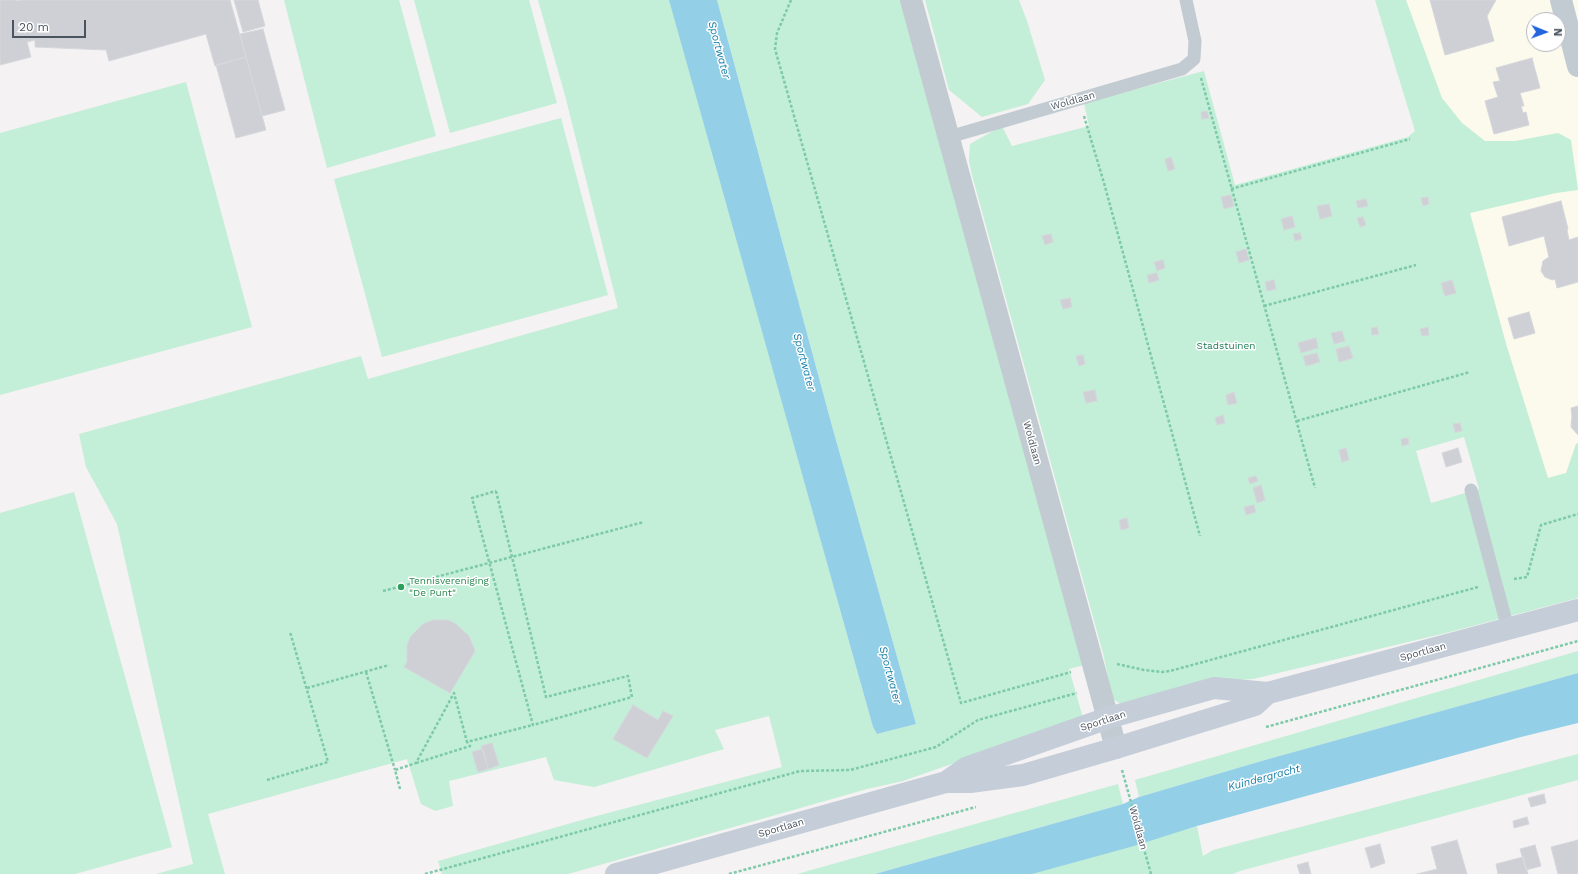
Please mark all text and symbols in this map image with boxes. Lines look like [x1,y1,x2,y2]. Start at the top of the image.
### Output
scale bar [14,12,88,38]
north arrow [1526,12,1566,52]
text: 20 m [19,20,49,34]
water label: Sportwater [705,20,733,80]
text: N [1551,28,1564,36]
street label: Woldlaan [1050,89,1096,113]
water label: Sportwater [790,332,818,392]
park label: Stadstuinen [1197,340,1255,352]
street label: Woldlaan [1020,420,1044,466]
place label: Tennisvereniging "De Punt" [409,575,489,598]
marker: Tennisvereniging "De Punt" [396,582,406,592]
street label: Sportlaan [1399,640,1447,664]
water label: Sportwater [876,645,904,705]
street label: Sportlaan [1079,708,1127,734]
water label: Kuindergracht [1226,762,1302,794]
street label: Woldlaan [1126,805,1150,851]
street label: Sportlaan [757,816,805,840]

